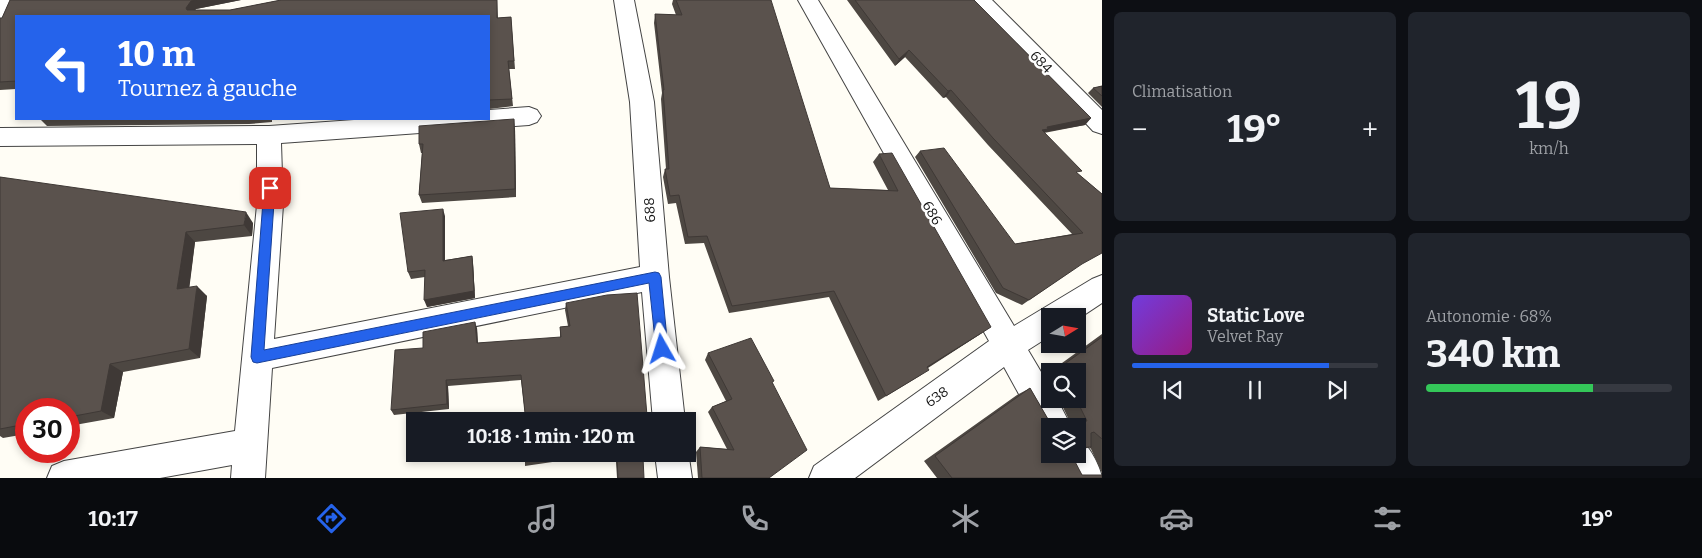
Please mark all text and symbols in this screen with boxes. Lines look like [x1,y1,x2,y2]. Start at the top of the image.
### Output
text: 10 m [118,33,195,75]
icon: left [35,35,100,100]
street label: 684 [1026,47,1056,77]
text: 19 [1516,67,1582,145]
text: Tournez à gauche [118,75,297,102]
text: Climatisation [1132,82,1232,101]
text: 19° [1227,106,1282,152]
text: − [1132,113,1147,146]
text: + [1362,113,1378,146]
text: km/h [1529,139,1569,158]
pin [249,167,291,209]
icon: arrive [256,174,284,202]
street label: 688 [641,197,659,223]
street label: 686 [918,198,946,228]
text: Static Love [1207,304,1305,327]
text: Autonomie · 68% [1426,307,1552,326]
north arrow [1041,308,1086,352]
map controls [1041,308,1086,463]
position arrow [635,322,687,374]
text: Velvet Ray [1207,327,1283,346]
text: 340 km [1426,331,1560,377]
button: search [1041,363,1086,408]
icon: previous [1159,376,1187,404]
icon: pause [1241,376,1269,404]
icon: next [1323,376,1351,404]
street label: 638 [922,383,952,411]
speed limit sign: 30 [15,398,80,463]
button: layers [1041,418,1086,463]
text: 10:18 · 1 min · 120 m [467,425,635,448]
icon: directions [314,501,349,536]
icon: music [525,501,560,536]
icon: phone [737,501,772,536]
icon: climate [948,501,983,536]
icon: car [1159,501,1194,536]
icon: filters [1370,501,1405,536]
text: 10:17 [88,505,138,532]
text: 19° [1582,505,1614,532]

